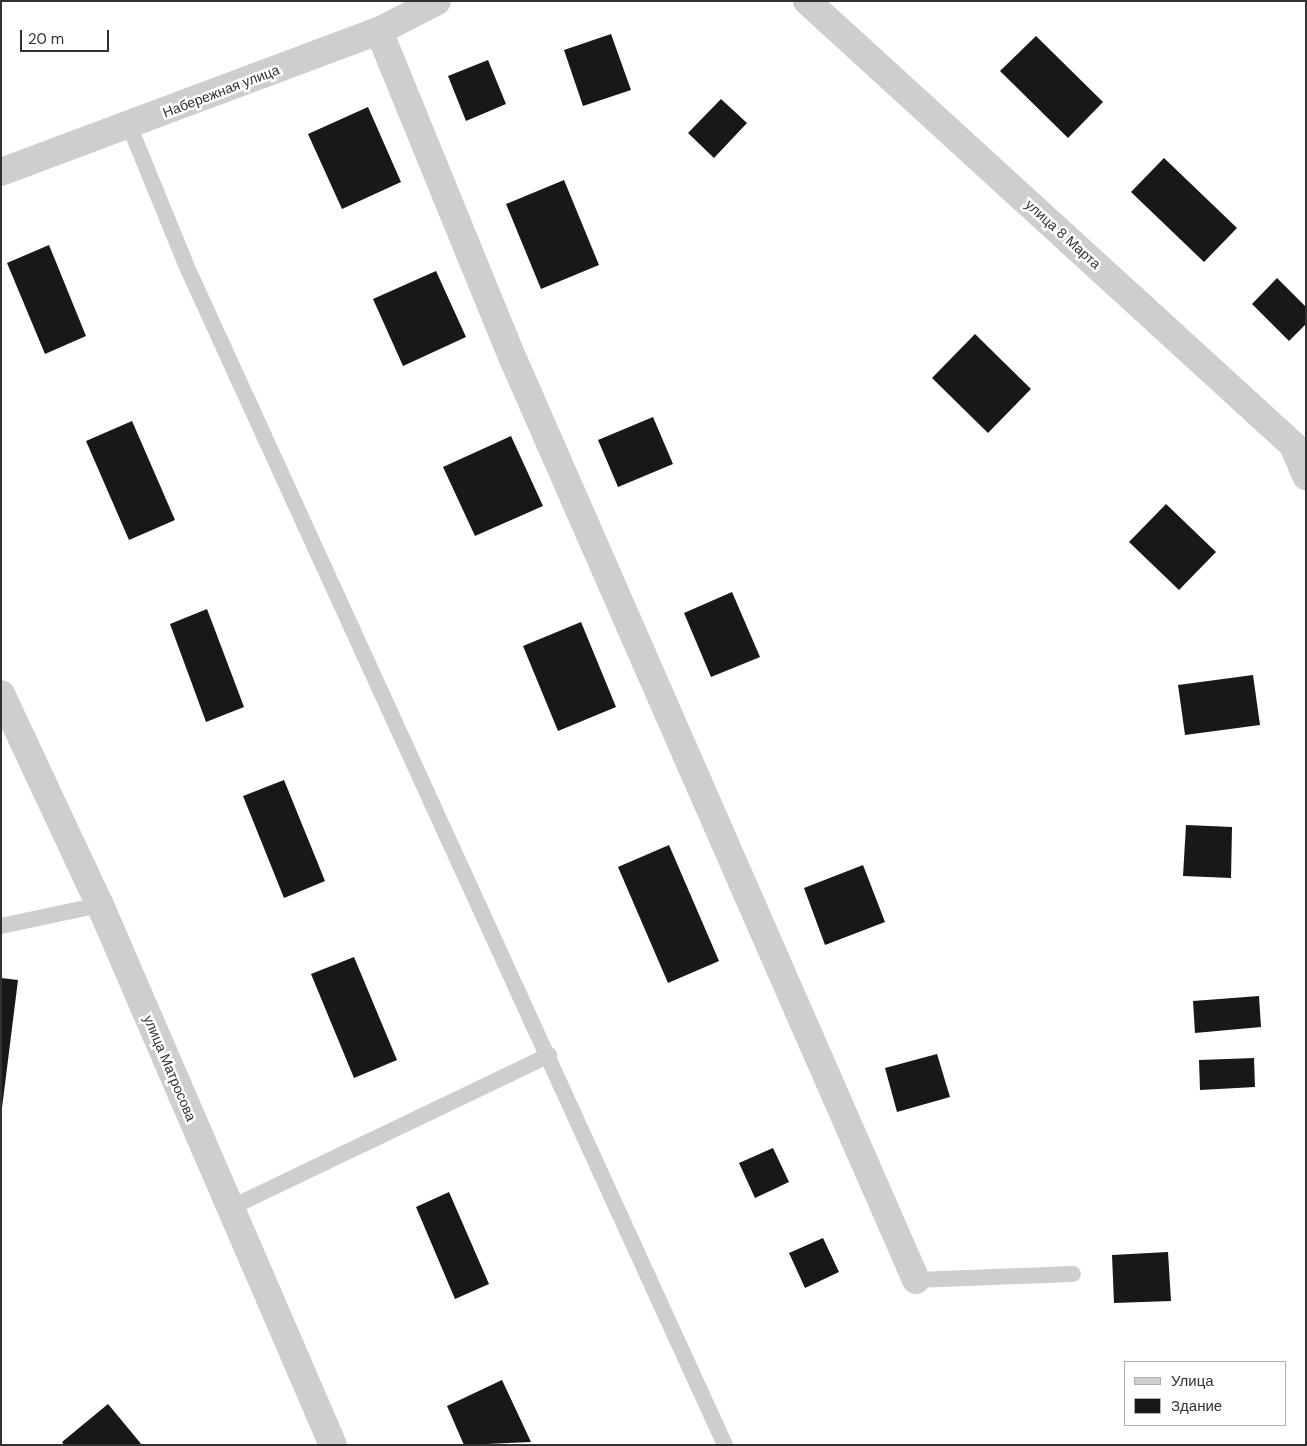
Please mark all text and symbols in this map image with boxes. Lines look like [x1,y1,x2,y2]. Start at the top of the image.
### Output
scale bar [22,20,111,52]
text: 20 m [28,29,64,49]
street label: Набережная улица [160,61,282,121]
street label: улица 8 Марта [1022,196,1104,272]
street label: улица Матросова [140,1012,200,1124]
legend [1124,1361,1287,1426]
text: Улица [1171,1371,1214,1391]
text: Здание [1171,1396,1222,1416]

